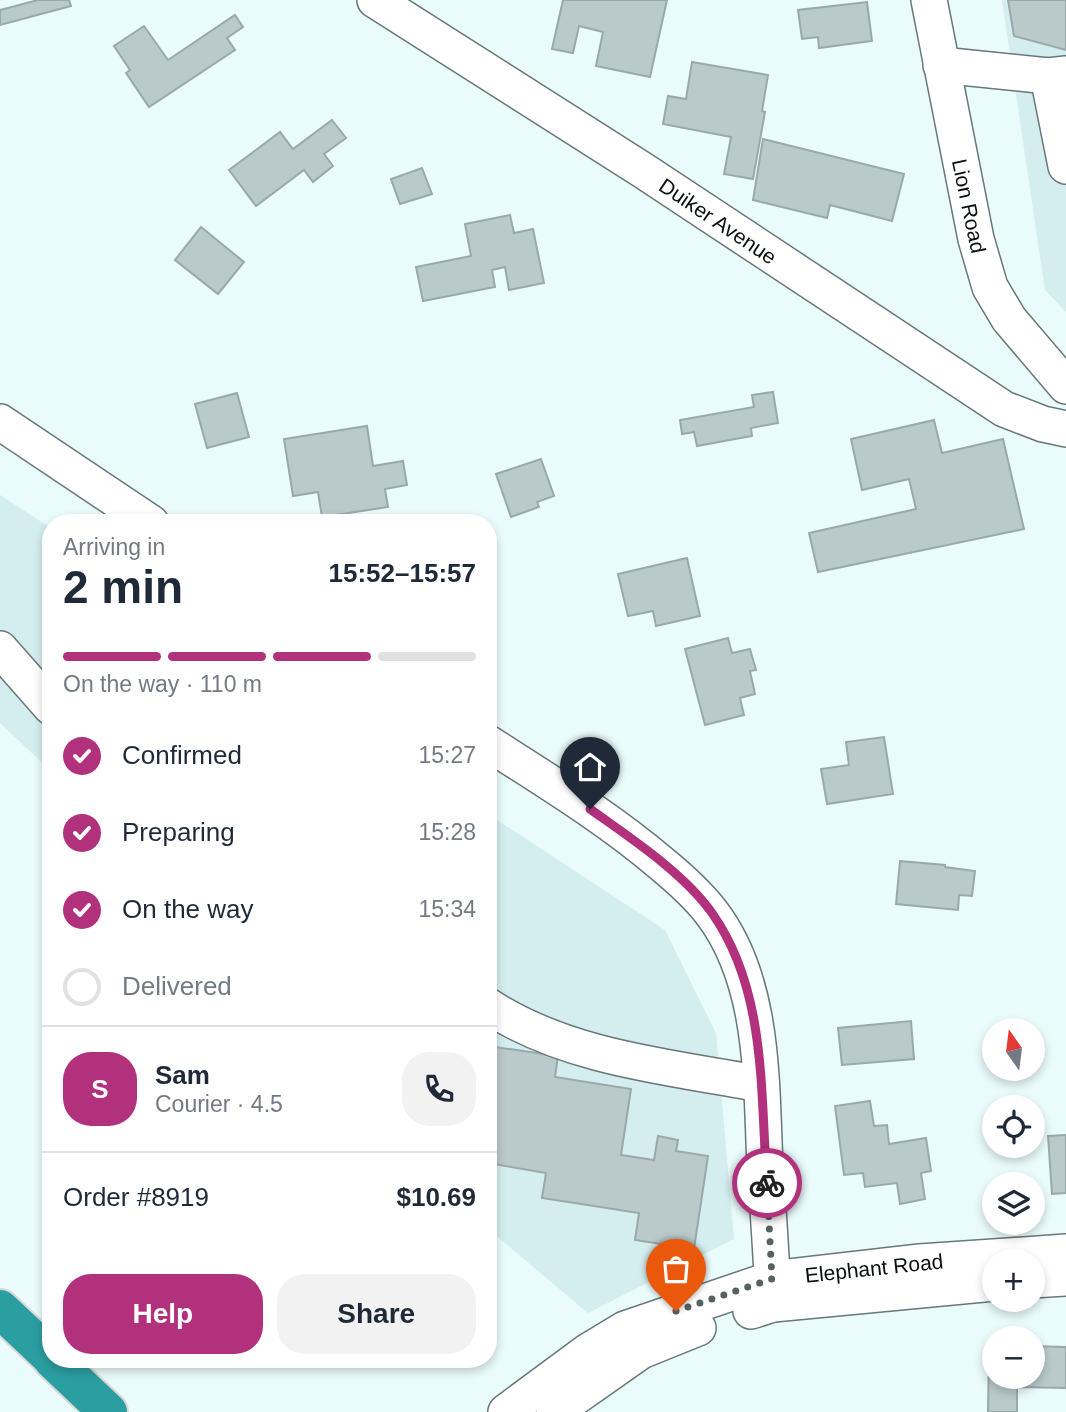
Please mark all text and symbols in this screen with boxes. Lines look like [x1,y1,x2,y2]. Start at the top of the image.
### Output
street label: Lion Road [948,157,990,255]
street label: Duiker Avenue [655,173,781,269]
text: Arriving in [63,534,165,560]
text: 15:52–15:57 [329,558,476,588]
text: 2 min [63,561,183,613]
text: On the way · 110 m [63,671,262,697]
icon: check [63,737,101,775]
pin [560,737,620,809]
text: Confirmed [122,740,242,770]
text: 15:27 [418,742,476,768]
icon: home [571,748,609,786]
icon: check [63,814,101,852]
text: Preparing [122,817,235,847]
text: 15:28 [418,819,476,845]
icon: check [63,891,101,929]
text: On the way [122,894,254,924]
text: 15:34 [418,896,476,922]
text: Delivered [122,971,232,1001]
north arrow [982,1018,1045,1082]
map controls [982,1018,1045,1389]
button: phone [402,1052,476,1126]
text: Sam [155,1060,210,1090]
text: S [91,1074,109,1104]
text: Courier · 4.5 [155,1091,283,1117]
button: locate [982,1095,1045,1158]
courier [732,1148,802,1218]
icon: bike [748,1164,786,1202]
button: layers [982,1172,1045,1235]
text: Order #8919 [63,1182,209,1212]
text: $10.69 [396,1182,476,1212]
pin [646,1239,706,1311]
street label: Elephant Road [804,1249,944,1287]
button: + [982,1249,1045,1312]
icon: bag [657,1250,695,1288]
button: Help [63,1274,263,1354]
button: Share [277,1274,476,1354]
button: − [982,1326,1045,1389]

